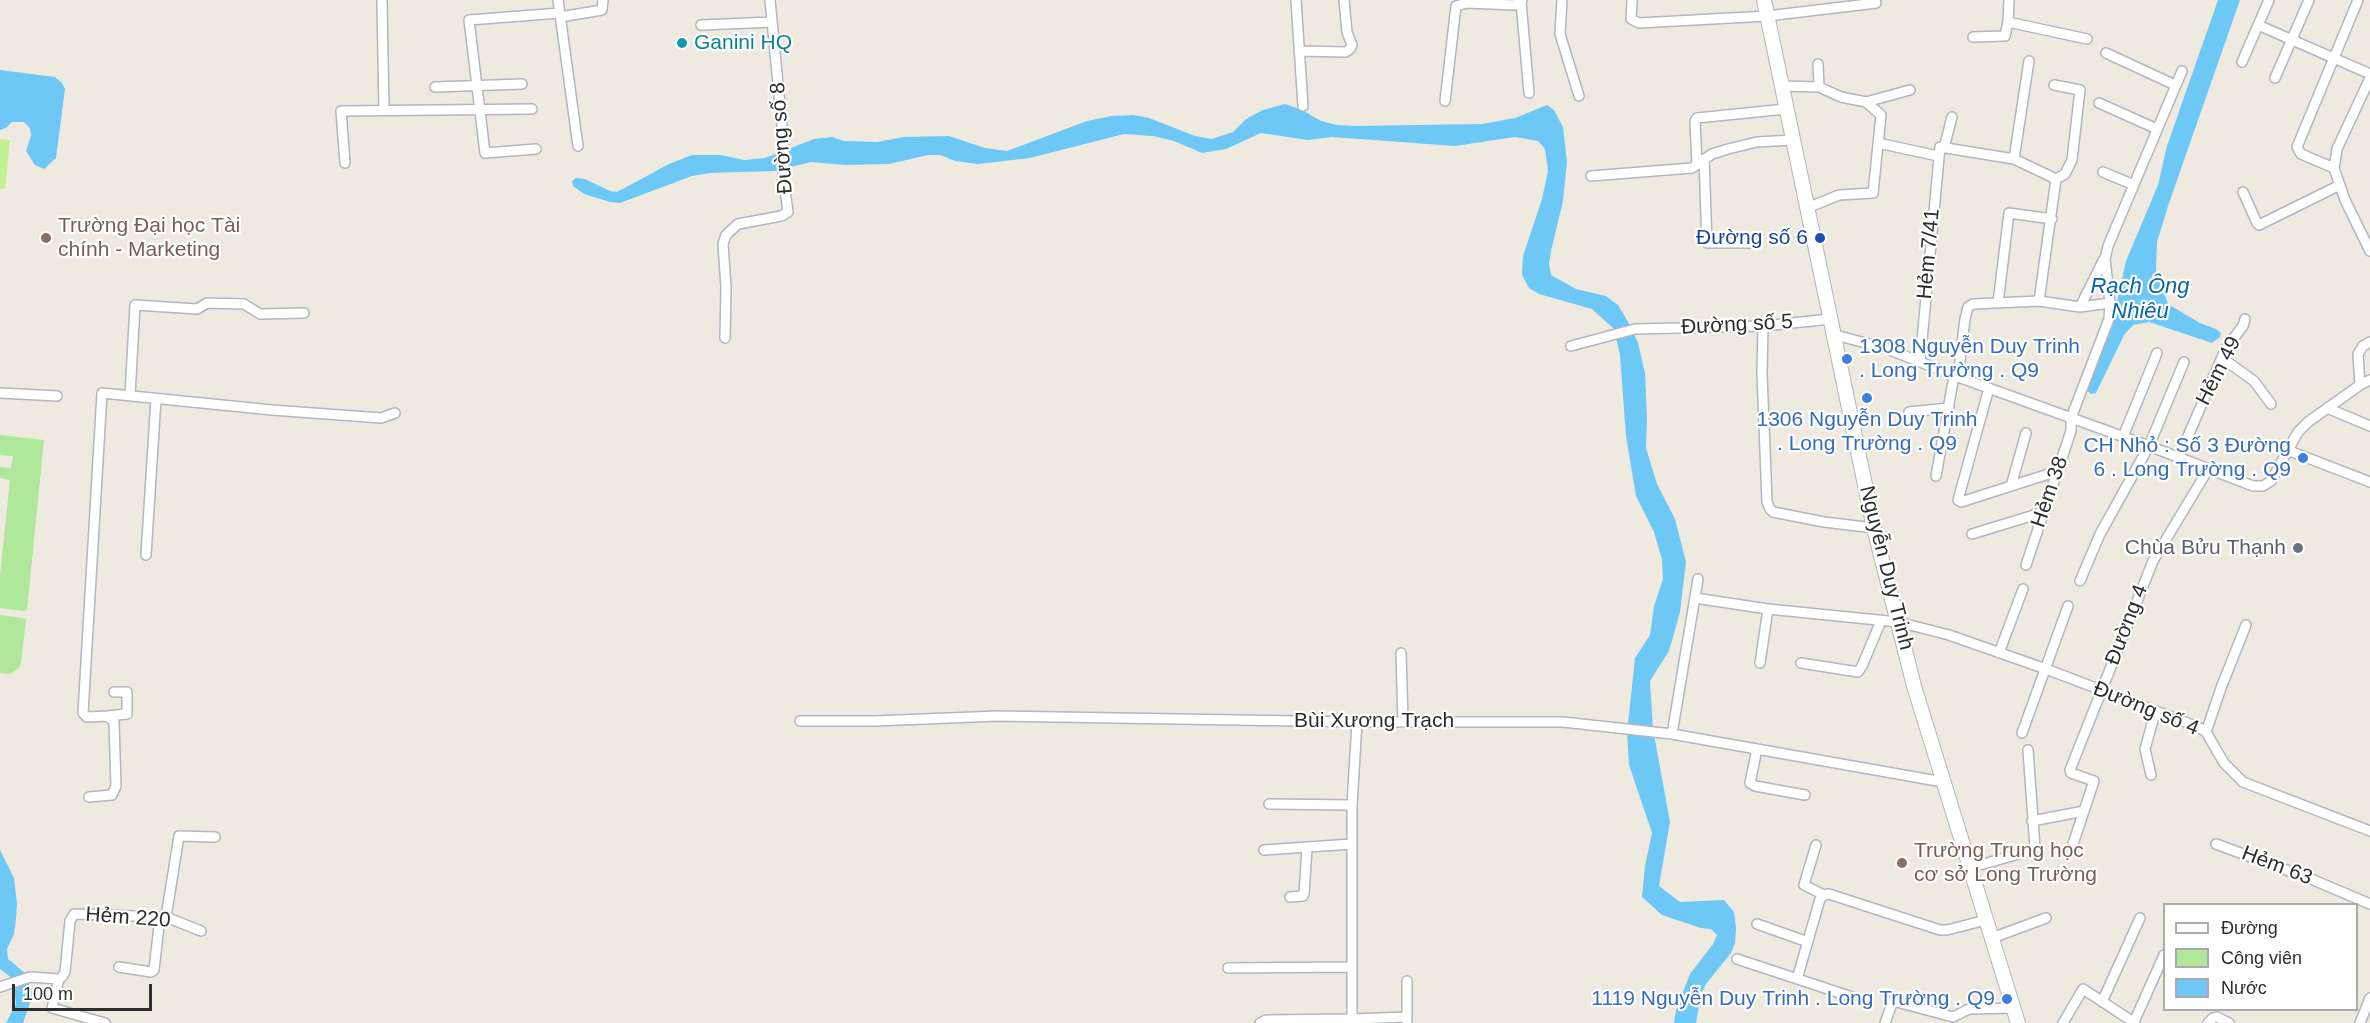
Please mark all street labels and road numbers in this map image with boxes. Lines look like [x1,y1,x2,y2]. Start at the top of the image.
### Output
street label: Đường số 8 [766,81,798,195]
street label: Hẻm 7/41 [1912,208,1946,300]
street label: Đường số 5 [1680,309,1794,341]
street label: Hẻm 49 [2191,333,2247,409]
street label: Hẻm 38 [2026,453,2074,531]
street label: Nguyễn Duy Trinh [1853,483,1919,653]
street label: Đường 4 [2100,581,2154,669]
street label: Đường số 4 [2089,676,2203,742]
street label: Bùi Xương Trạch [1294,708,1454,734]
street label: Hẻm 63 [2238,841,2316,891]
street label: Hẻm 220 [85,902,171,934]

